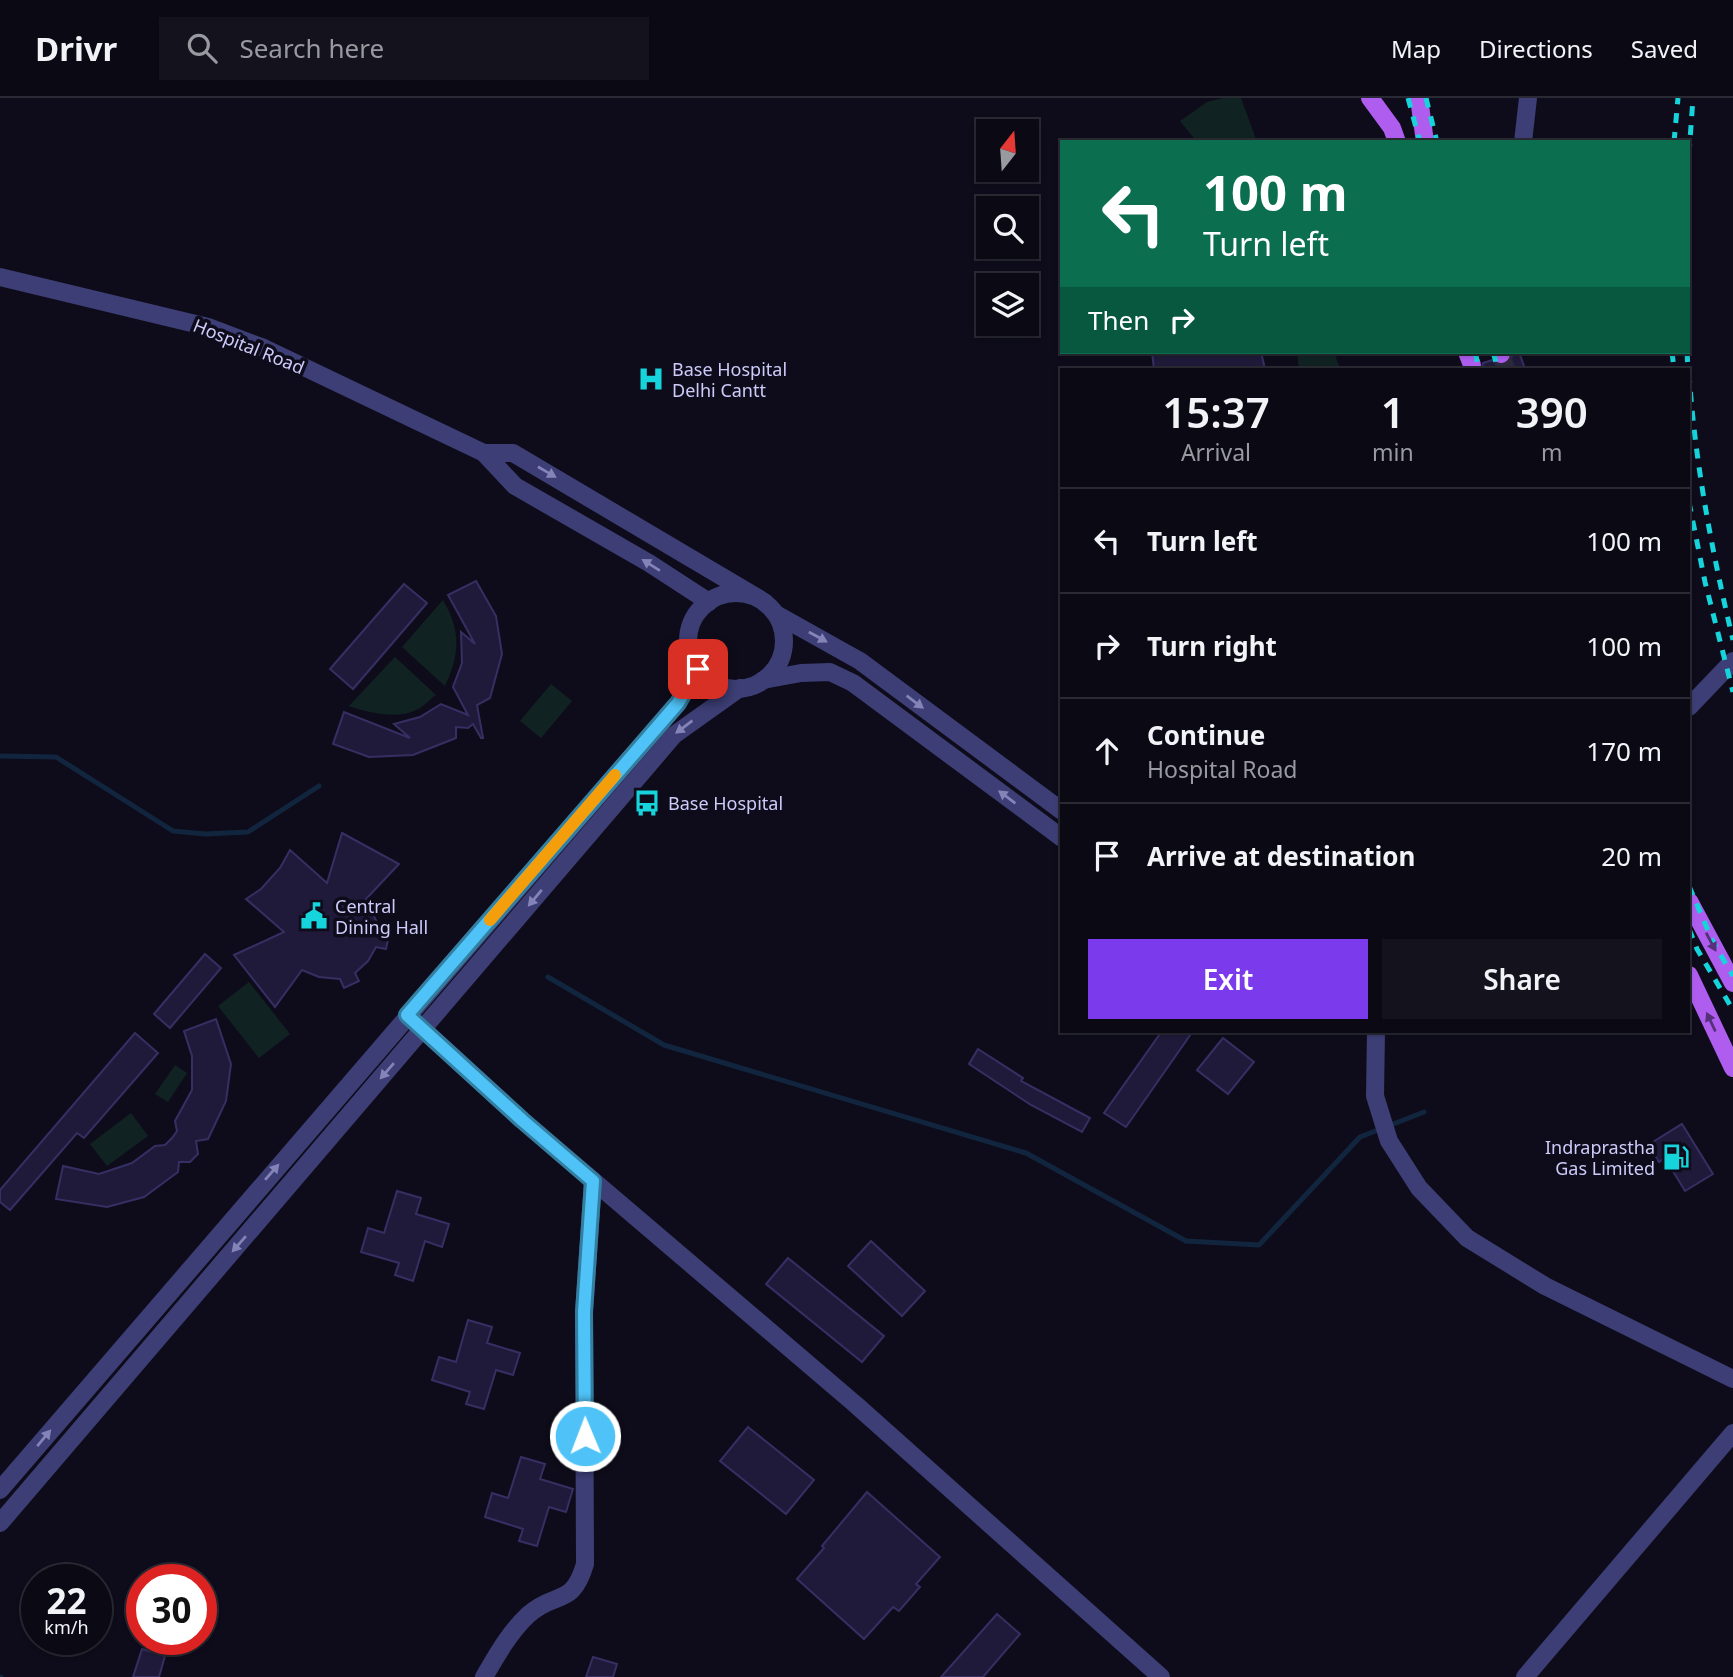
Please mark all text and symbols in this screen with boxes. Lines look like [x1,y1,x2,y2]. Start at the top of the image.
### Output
search box [159,17,649,80]
text: Drivr [35,26,117,71]
icon: search [183,29,221,67]
text: Search here [239,30,384,66]
text: Map [1391,32,1441,65]
text: Directions [1479,32,1593,65]
text: Saved [1631,32,1698,65]
north arrow [976,119,1040,182]
map controls [976,119,1039,336]
text: 100 m [1203,159,1348,225]
icon: left [1088,168,1179,259]
button: search [976,196,1039,259]
text: Turn left [1203,222,1329,265]
button: layers [976,273,1039,336]
icon: right [1163,301,1201,339]
text: Then [1088,302,1149,338]
street label: Hospital Road [190,313,308,379]
place label: Base Hospital Delhi Cantt [672,357,787,402]
hospital icon: Base Hospital Delhi Cantt [636,364,666,394]
text: 15:37 [1162,383,1270,440]
text: 1 [1381,383,1405,440]
text: 390 [1516,383,1588,440]
text: Arrival [1181,436,1251,468]
text: min [1372,436,1414,468]
text: m [1541,436,1563,468]
one-way arrow [538,466,557,479]
icon: left [1088,522,1126,560]
text: Turn left [1147,523,1258,559]
text: 100 m [1586,523,1662,559]
one-way arrow [641,558,661,571]
icon: right [1088,627,1126,665]
text: Turn right [1147,628,1277,664]
text: 100 m [1586,628,1662,664]
one-way arrow [809,631,829,643]
pin [668,639,728,699]
icon: arrive [679,650,717,688]
one-way arrow [906,694,924,708]
text: Continue [1147,717,1265,753]
one-way arrow [675,719,693,734]
icon: ahead [1088,732,1126,770]
text: 170 m [1586,733,1662,769]
text: Hospital Road [1147,753,1297,785]
bus stop icon: Base Hospital [632,788,662,818]
one-way arrow [999,790,1017,805]
place label: Base Hospital [668,791,783,815]
icon: arrive [1088,837,1126,875]
text: Arrive at destination [1147,838,1416,874]
text: 20 m [1601,838,1662,874]
one-way arrow [527,889,542,907]
place label: Central Dining Hall [335,894,428,939]
public building icon: Central Dining Hall [299,901,329,931]
one-way arrow [1705,932,1717,952]
button: Exit [1088,939,1368,1019]
button: Share [1382,939,1662,1019]
one-way arrow [1705,1012,1717,1032]
one-way arrow [380,1063,395,1080]
place label: Indraprastha Gas Limited [1545,1135,1655,1180]
fuel station icon: Indraprastha Gas Limited [1661,1142,1691,1172]
one-way arrow [264,1164,279,1181]
one-way arrow [231,1235,247,1253]
position arrow [548,1399,622,1473]
one-way arrow [36,1430,51,1447]
speed limit sign: 30 [126,1564,217,1655]
text: 22 [46,1577,87,1624]
text: km/h [44,1615,89,1639]

